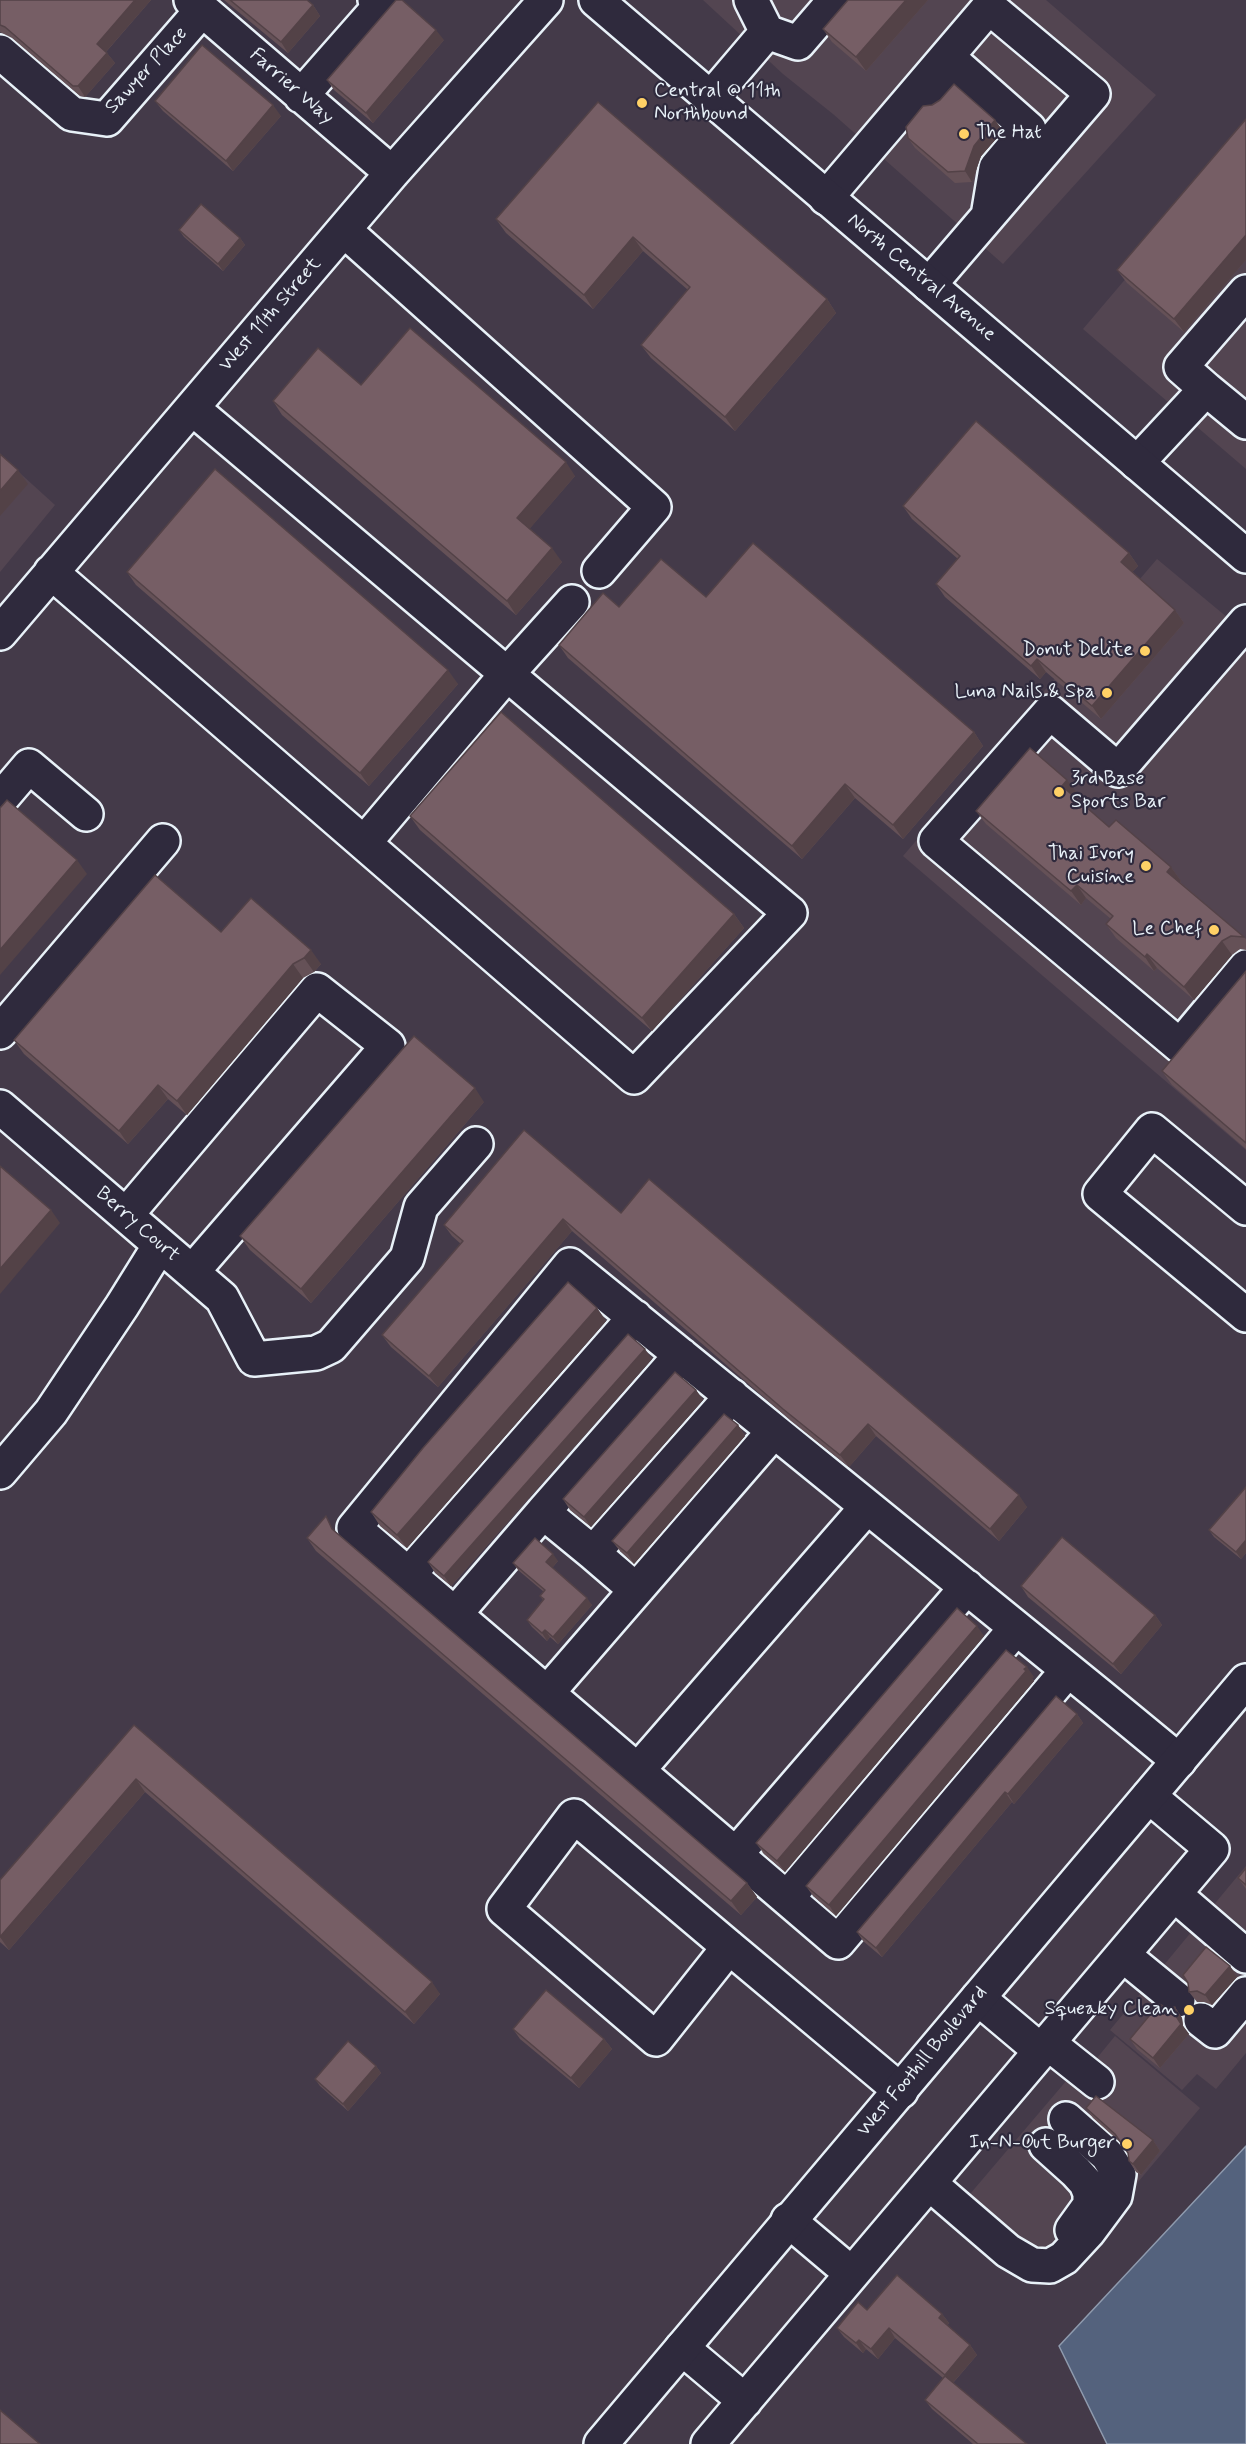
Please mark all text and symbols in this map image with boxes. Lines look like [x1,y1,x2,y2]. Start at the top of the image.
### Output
street label: Sawyer Place [101,22,193,120]
street label: Farrier Way [244,44,338,130]
place label: Central @ 11th Northbound [654,80,781,127]
marker: Central @ 11th Northbound [635,96,649,110]
place label: The Hat [976,122,1042,146]
marker: The Hat [957,127,971,141]
street label: North Central Avenue [842,209,1000,347]
street label: West 11th Street [215,253,327,377]
place label: Donut Delite [1022,639,1133,663]
marker: Donut Delite [1138,644,1152,658]
place label: Luna Nails & Spa [955,681,1095,705]
marker: Luna Nails & Spa [1100,686,1114,700]
place label: 3rd Base Sports Bar [1071,768,1166,815]
marker: 3rd Base Sports Bar [1052,785,1066,799]
place label: Thai Ivory Cuisine [1048,843,1134,890]
marker: Thai Ivory Cuisine [1139,859,1153,873]
place label: Le Chef [1132,918,1202,942]
marker: Le Chef [1207,923,1221,937]
street label: Berry Court [90,1182,184,1268]
street label: West Foothill Boulevard [853,1982,993,2142]
place label: Squeaky Clean [1044,1998,1177,2022]
marker: Squeaky Clean [1182,2003,1196,2017]
place label: In-N-Out Burger [969,2132,1115,2156]
marker: In-N-Out Burger [1120,2137,1134,2151]

